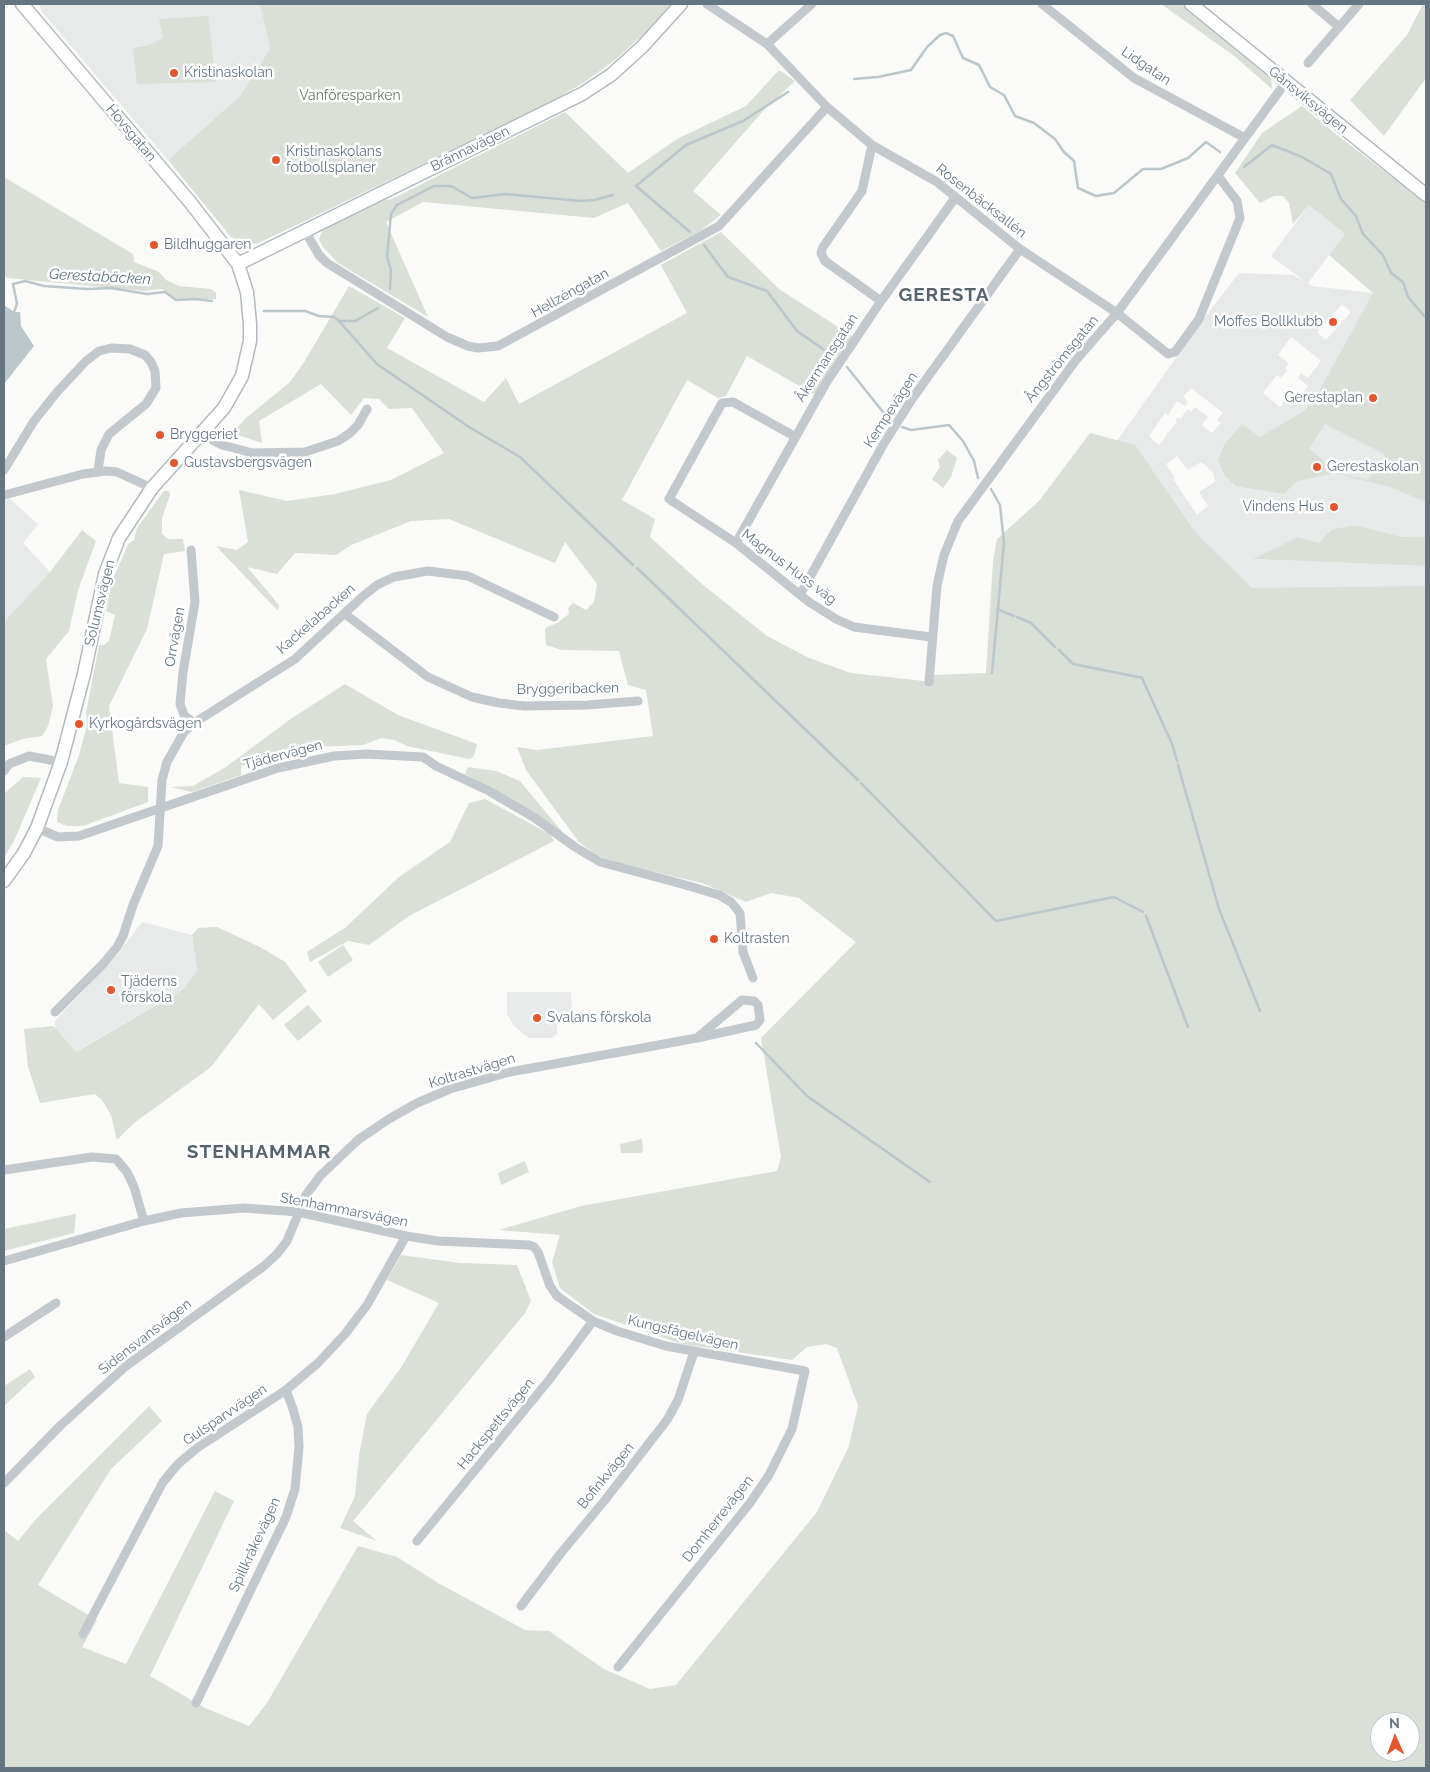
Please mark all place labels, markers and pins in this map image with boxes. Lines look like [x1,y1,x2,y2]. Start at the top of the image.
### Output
place label: Kristinaskolan [184,65,273,81]
marker: Kristinaskolan [168,67,180,79]
place label: Kristinaskolans fotbollsplaner [286,144,382,176]
marker: Kristinaskolans fotbollsplaner [270,154,282,166]
place label: Bildhuggaren [164,237,251,253]
marker: Bildhuggaren [148,239,160,251]
place label: Moffes Bollklubb [1214,314,1323,330]
marker: Moffes Bollklubb [1327,316,1339,328]
place label: Gerestaplan [1285,390,1363,406]
marker: Gerestaplan [1367,392,1379,404]
place label: Bryggeriet [170,427,238,443]
marker: Bryggeriet [154,429,166,441]
place label: Gustavsbergsvägen [184,455,312,471]
marker: Gustavsbergsvägen [168,457,180,469]
place label: Gerestaskolan [1327,459,1419,475]
marker: Gerestaskolan [1311,461,1323,473]
place label: Vindens Hus [1242,499,1324,515]
marker: Vindens Hus [1328,501,1340,513]
place label: Kyrkogårdsvägen [89,716,202,732]
marker: Kyrkogårdsvägen [73,718,85,730]
place label: Koltrasten [724,931,790,947]
marker: Koltrasten [708,933,720,945]
place label: Tjäderns förskola [121,974,177,1006]
marker: Tjäderns förskola [105,984,117,996]
place label: Svalans förskola [547,1010,651,1026]
marker: Svalans förskola [531,1012,543,1024]

